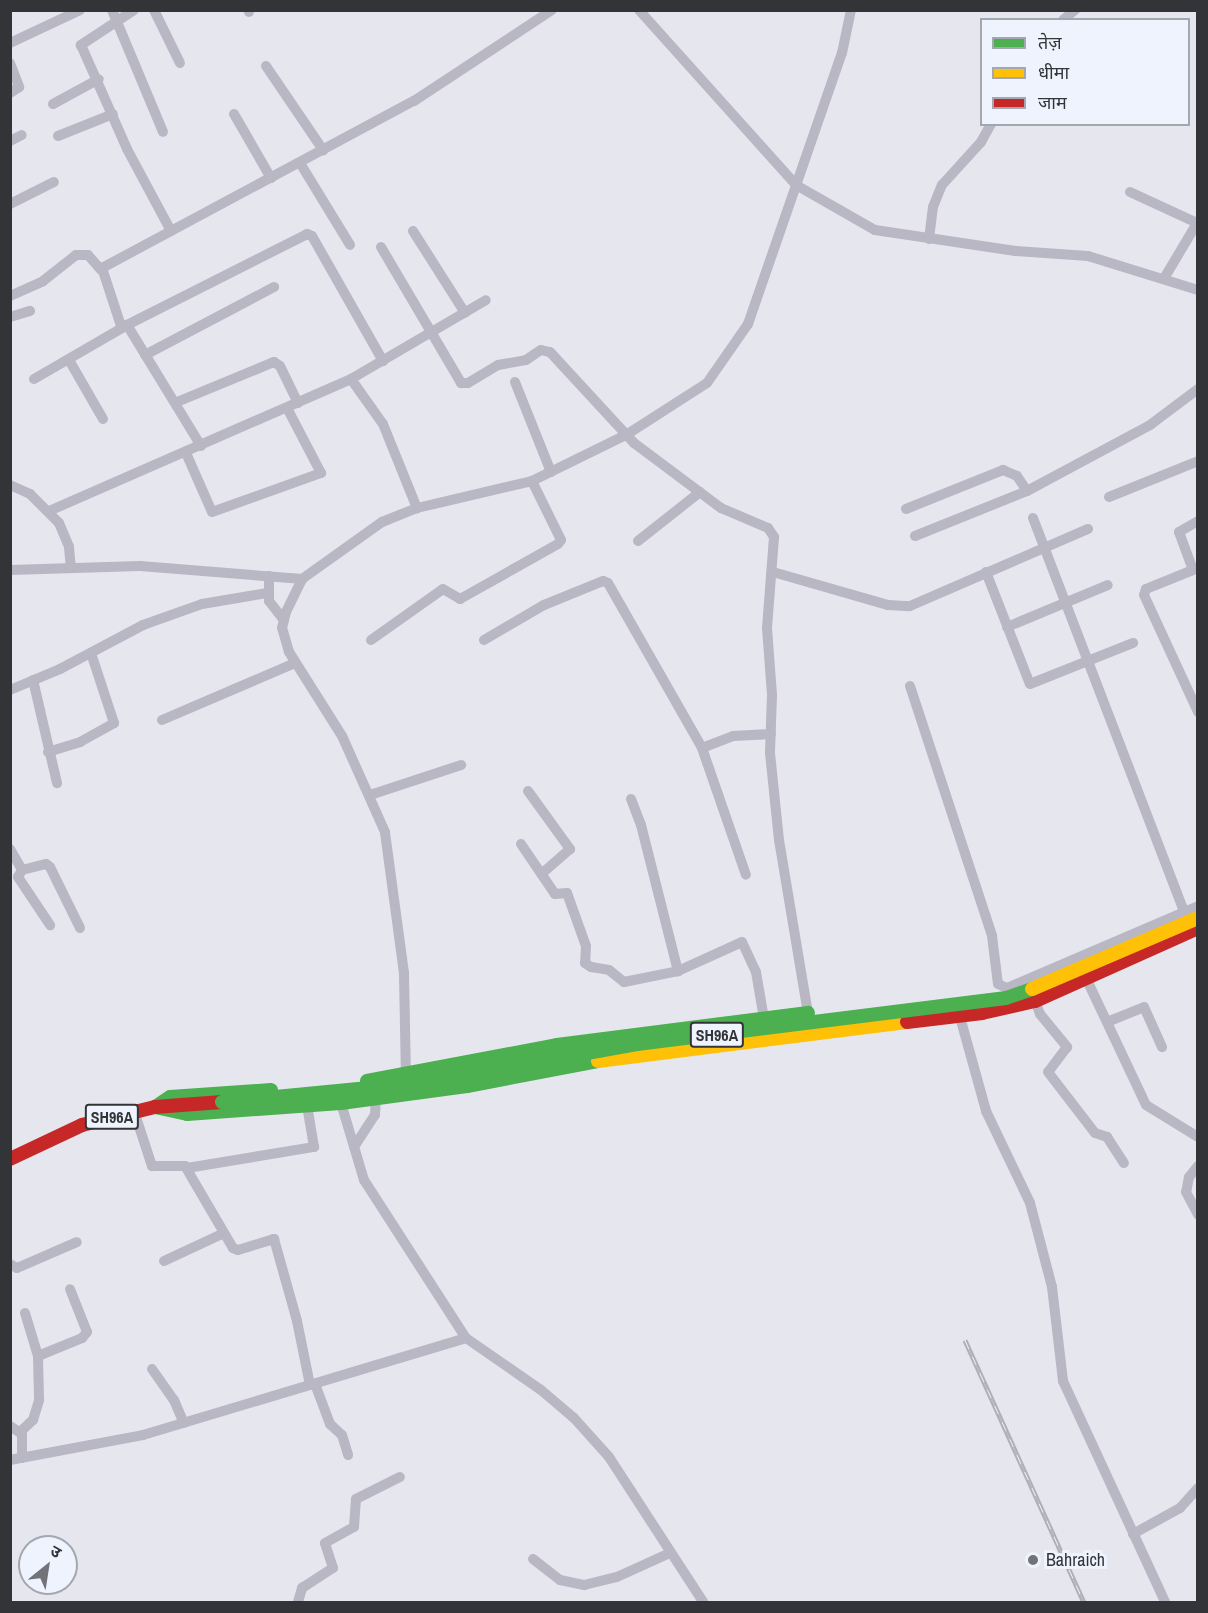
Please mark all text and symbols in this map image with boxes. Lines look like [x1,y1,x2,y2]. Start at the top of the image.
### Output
legend [980,18,1190,126]
text: तेज़ [1038,30,1062,55]
text: धीमा [1038,60,1069,85]
text: जाम [1038,90,1067,115]
road number: SH96A [688,1022,746,1048]
road number: SH96A [84,1104,140,1130]
north arrow [18,1535,78,1595]
text: उ [46,1539,66,1563]
place label: Bahraich [1046,1549,1105,1571]
marker: Bahraich [1024,1551,1042,1569]

